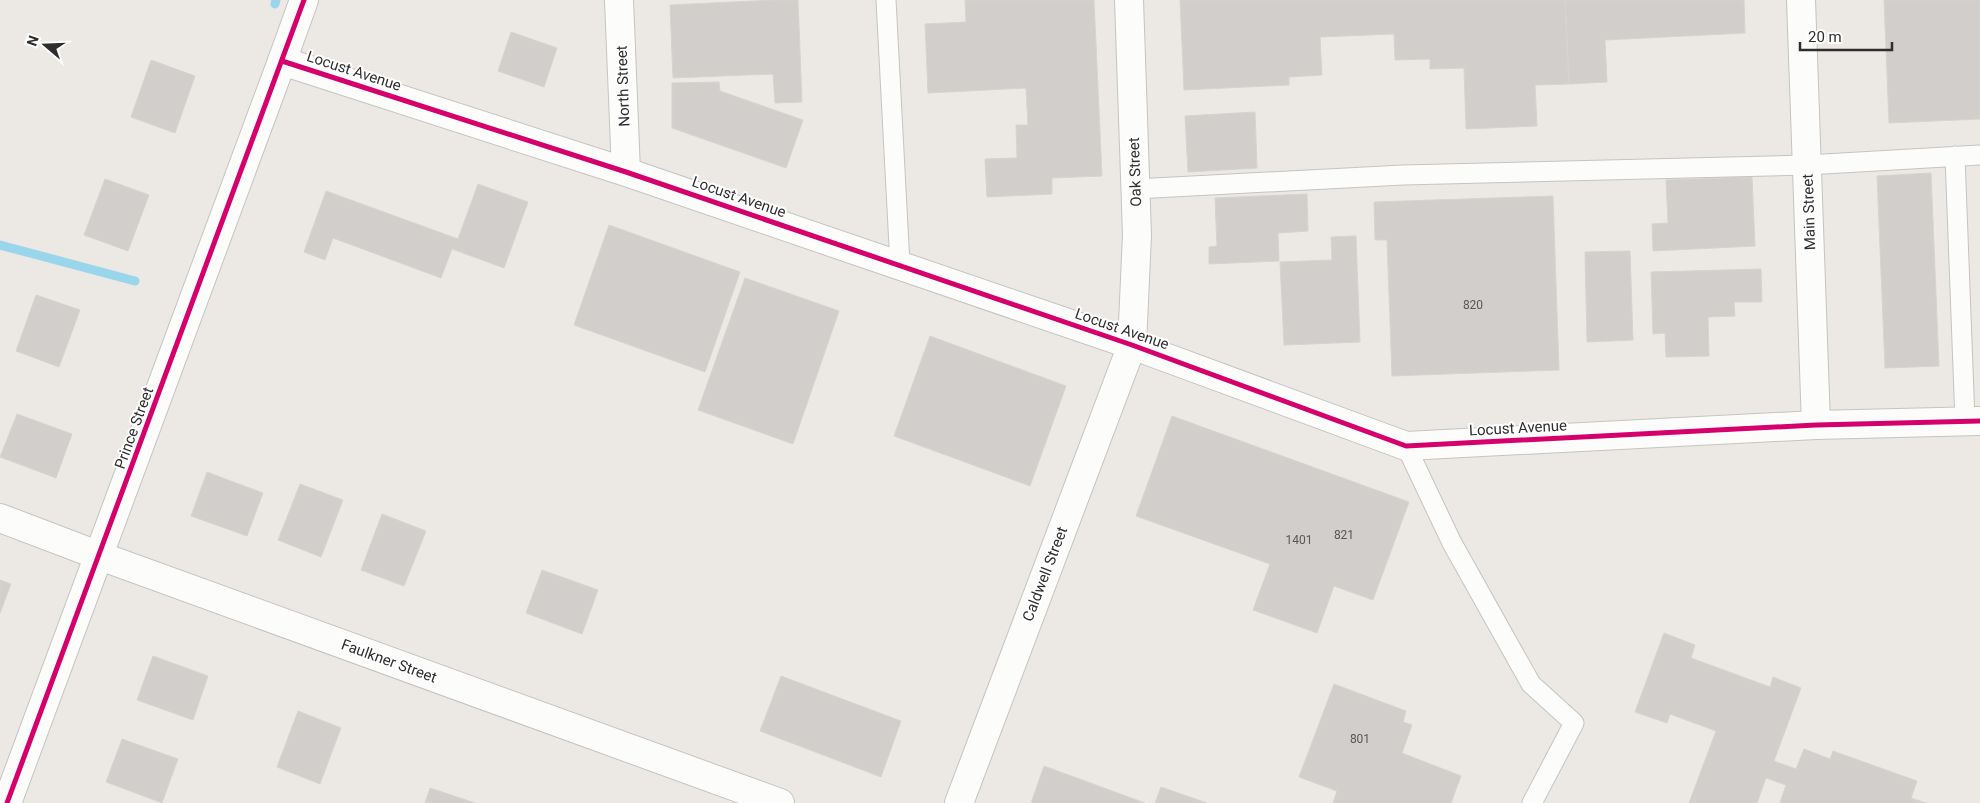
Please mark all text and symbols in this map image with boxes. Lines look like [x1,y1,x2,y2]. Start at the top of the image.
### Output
north arrow [20,20,70,70]
scale bar [1800,20,1892,52]
text: 20 m [1808,28,1842,46]
text: N [24,33,42,48]
street label: North Street [613,45,633,127]
street label: Locust Avenue [305,47,404,95]
street label: Oak Street [1125,137,1145,207]
street label: Locust Avenue [690,173,788,222]
street label: Main Street [1799,173,1819,251]
house number: 820 [1463,298,1483,312]
street label: Locust Avenue [1073,305,1171,354]
street label: Prince Street [111,385,157,471]
street label: Locust Avenue [1469,416,1568,440]
street label: Caldwell Street [1019,524,1071,624]
house number: 821 [1334,528,1354,542]
house number: 1401 [1286,533,1312,547]
street label: Faulkner Street [339,635,439,687]
house number: 801 [1350,732,1370,746]

